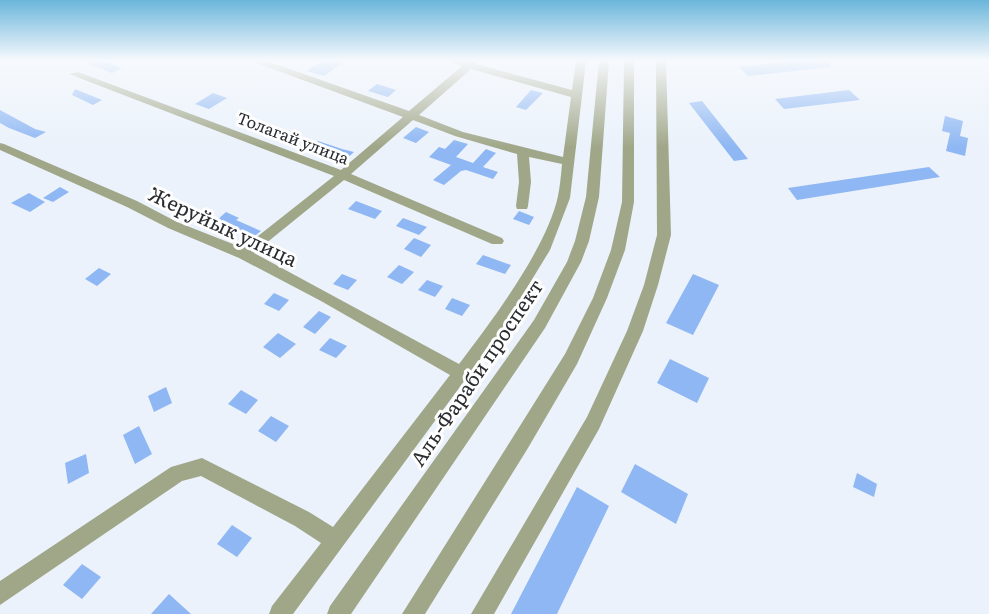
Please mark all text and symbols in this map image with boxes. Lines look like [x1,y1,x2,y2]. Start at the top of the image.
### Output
street label: Толагай улица [234,105,353,170]
street label: Жеруйык улица [144,178,303,273]
street label: Аль-Фараби проспект [402,272,549,471]

